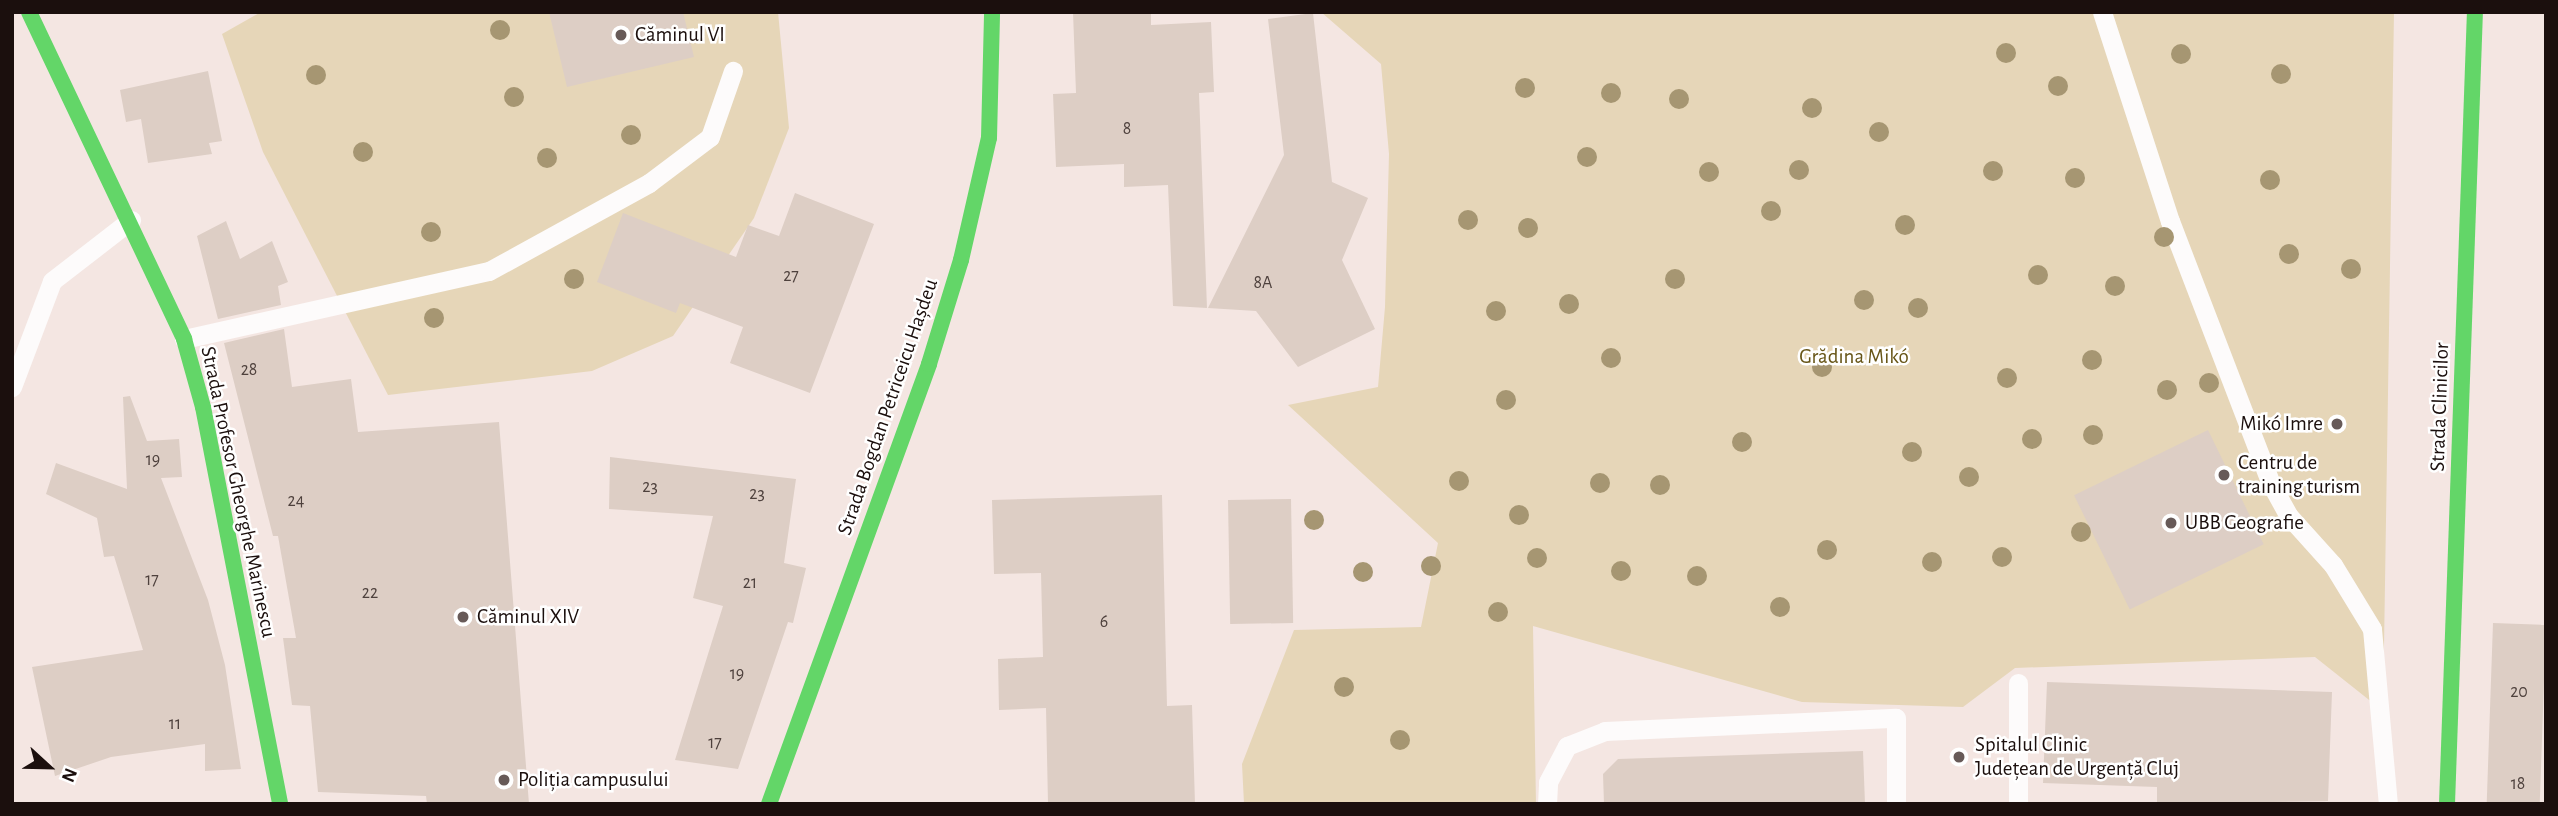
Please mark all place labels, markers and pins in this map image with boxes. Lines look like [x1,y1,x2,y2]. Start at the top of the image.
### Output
place label: Căminul VI [635,22,725,48]
marker: Căminul VI [613,27,629,43]
place label: Mikó Imre [2240,411,2323,437]
marker: Mikó Imre [2329,416,2345,432]
place label: Centru de training turism [2238,450,2360,500]
marker: Centru de training turism [2216,467,2232,483]
place label: UBB Geografie [2185,510,2304,536]
marker: UBB Geografie [2163,515,2179,531]
place label: Căminul XIV [477,604,579,630]
marker: Căminul XIV [455,609,471,625]
place label: Spitalul Clinic Județean de Urgență Cluj [1975,732,2179,782]
marker: Spitalul Clinic Județean de Urgență Cluj [1949,747,1969,767]
place label: Poliția campusului [518,767,669,793]
marker: Poliția campusului [496,772,512,788]

